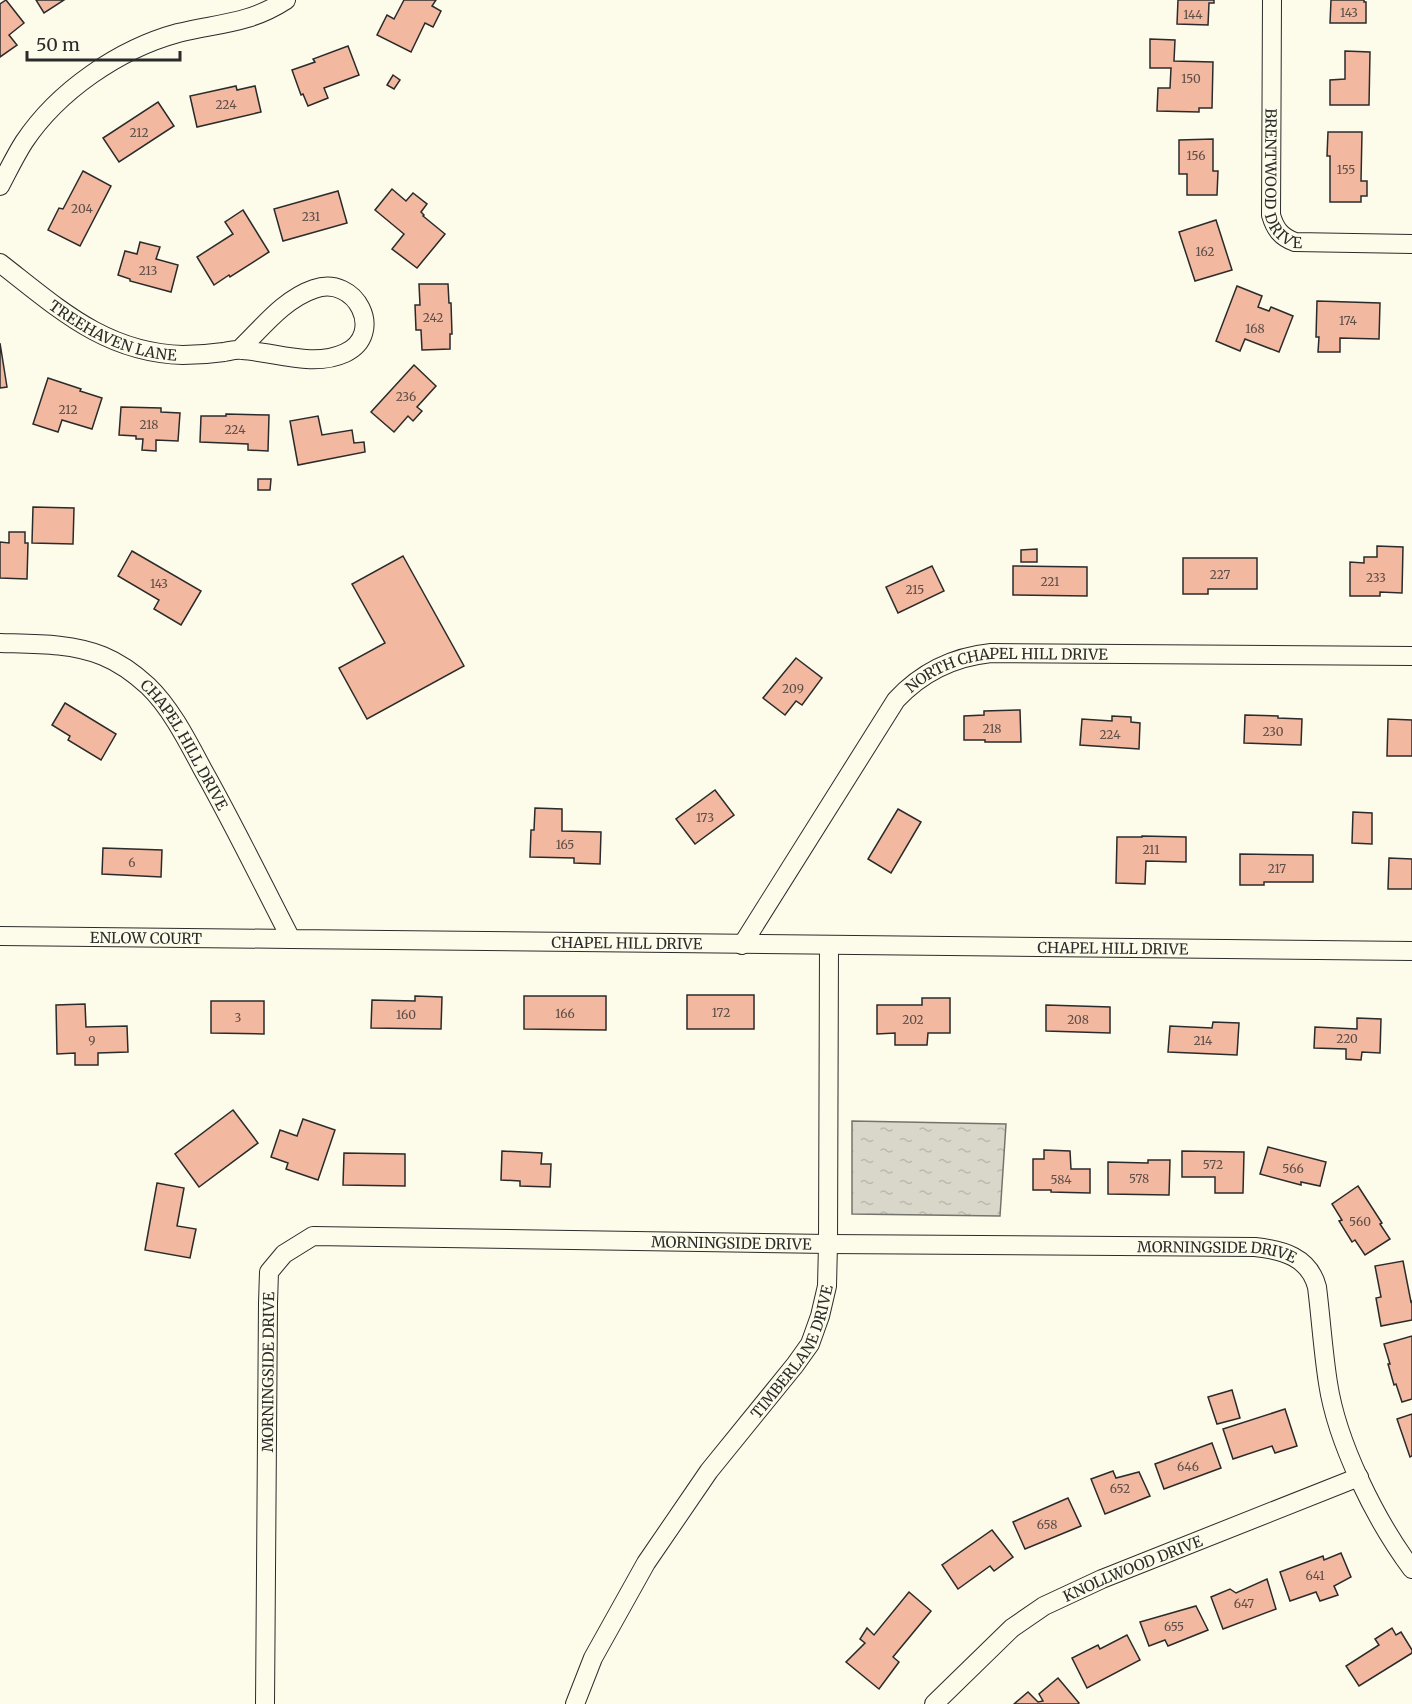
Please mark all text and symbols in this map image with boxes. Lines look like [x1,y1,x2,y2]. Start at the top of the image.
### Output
house number: 143 [1340,5,1358,20]
house number: 144 [1183,7,1203,22]
scale bar [27,24,180,62]
text: 50 m [36,33,80,56]
house number: 150 [1181,71,1201,86]
house number: 224 [215,97,237,112]
street label: BRENTWOOD DRIVE [1261,108,1303,252]
house number: 212 [129,125,149,140]
house number: 156 [1186,148,1206,163]
house number: 155 [1337,162,1355,177]
house number: 204 [71,201,94,216]
house number: 231 [302,209,321,224]
house number: 162 [1196,244,1214,259]
house number: 213 [139,263,157,278]
street label: TREEHAVEN LANE [46,295,178,364]
house number: 242 [423,310,443,325]
house number: 174 [1339,313,1358,328]
house number: 168 [1245,321,1265,336]
house number: 236 [396,389,416,404]
house number: 212 [58,402,78,417]
house number: 218 [140,417,158,432]
house number: 224 [224,422,246,437]
house number: 227 [1210,567,1230,582]
house number: 233 [1366,570,1386,585]
house number: 221 [1040,574,1060,589]
house number: 143 [150,576,168,591]
house number: 215 [906,582,924,597]
street label: NORTH CHAPEL HILL DRIVE [901,643,1108,696]
street label: CHAPEL HILL DRIVE [137,675,233,813]
house number: 209 [782,681,804,696]
house number: 218 [983,721,1001,736]
house number: 230 [1262,724,1284,739]
house number: 224 [1099,727,1121,742]
house number: 173 [696,810,714,825]
house number: 165 [556,837,574,852]
house number: 211 [1142,842,1160,857]
house number: 6 [128,855,136,870]
house number: 217 [1268,861,1286,876]
street label: ENLOW COURT [90,927,203,948]
street label: CHAPEL HILL DRIVE [551,932,703,953]
street label: CHAPEL HILL DRIVE [1037,937,1189,958]
house number: 172 [712,1005,730,1020]
house number: 166 [555,1006,575,1021]
house number: 160 [396,1007,416,1022]
house number: 3 [235,1010,242,1025]
house number: 202 [902,1012,924,1027]
house number: 208 [1067,1012,1089,1027]
house number: 220 [1336,1031,1358,1046]
house number: 9 [88,1033,96,1048]
house number: 214 [1194,1033,1213,1048]
house number: 572 [1203,1157,1223,1172]
house number: 566 [1282,1161,1304,1176]
house number: 578 [1129,1171,1149,1186]
house number: 584 [1050,1172,1072,1187]
house number: 560 [1349,1214,1371,1229]
street label: MORNINGSIDE DRIVE [651,1232,812,1253]
street label: MORNINGSIDE DRIVE [1137,1237,1300,1267]
street label: TIMBERLANE DRIVE [746,1283,837,1422]
street label: MORNINGSIDE DRIVE [257,1291,278,1452]
house number: 646 [1177,1459,1199,1474]
house number: 652 [1110,1481,1130,1496]
house number: 658 [1037,1517,1057,1532]
street label: KNOLLWOOD DRIVE [1060,1531,1205,1605]
house number: 641 [1305,1568,1325,1583]
house number: 647 [1234,1596,1254,1611]
house number: 655 [1164,1619,1184,1634]

